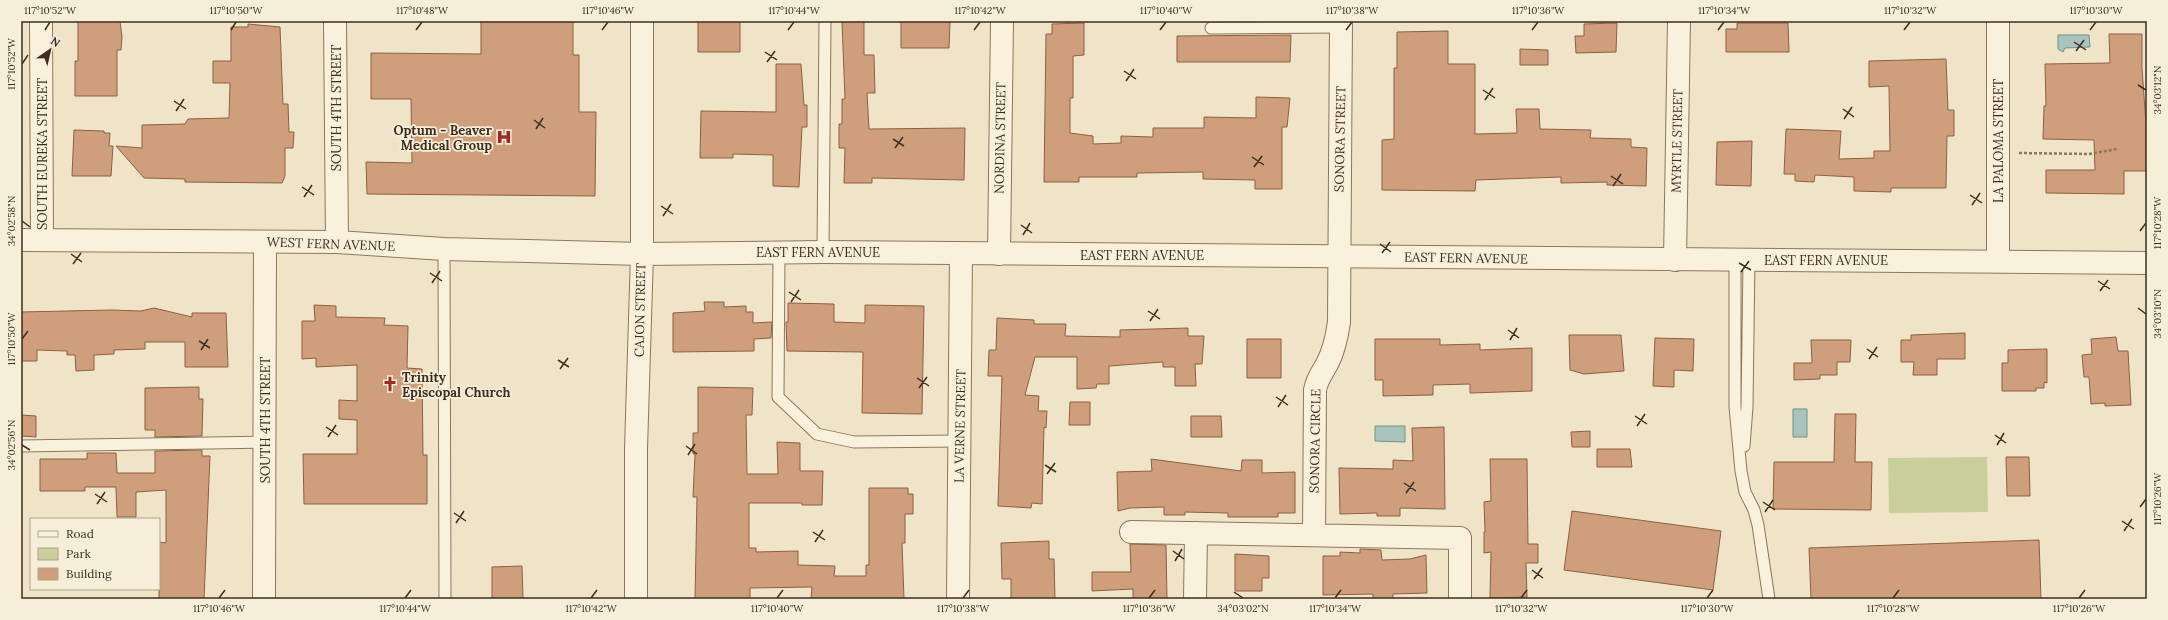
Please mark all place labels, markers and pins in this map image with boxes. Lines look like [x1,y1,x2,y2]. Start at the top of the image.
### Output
place label: Optum - Beaver Medical Group [394,122,493,154]
hospital icon: Optum - Beaver Medical Group [495,128,513,146]
place label: Trinity Episcopal Church [402,369,510,401]
church icon: Trinity Episcopal Church [381,375,399,393]

